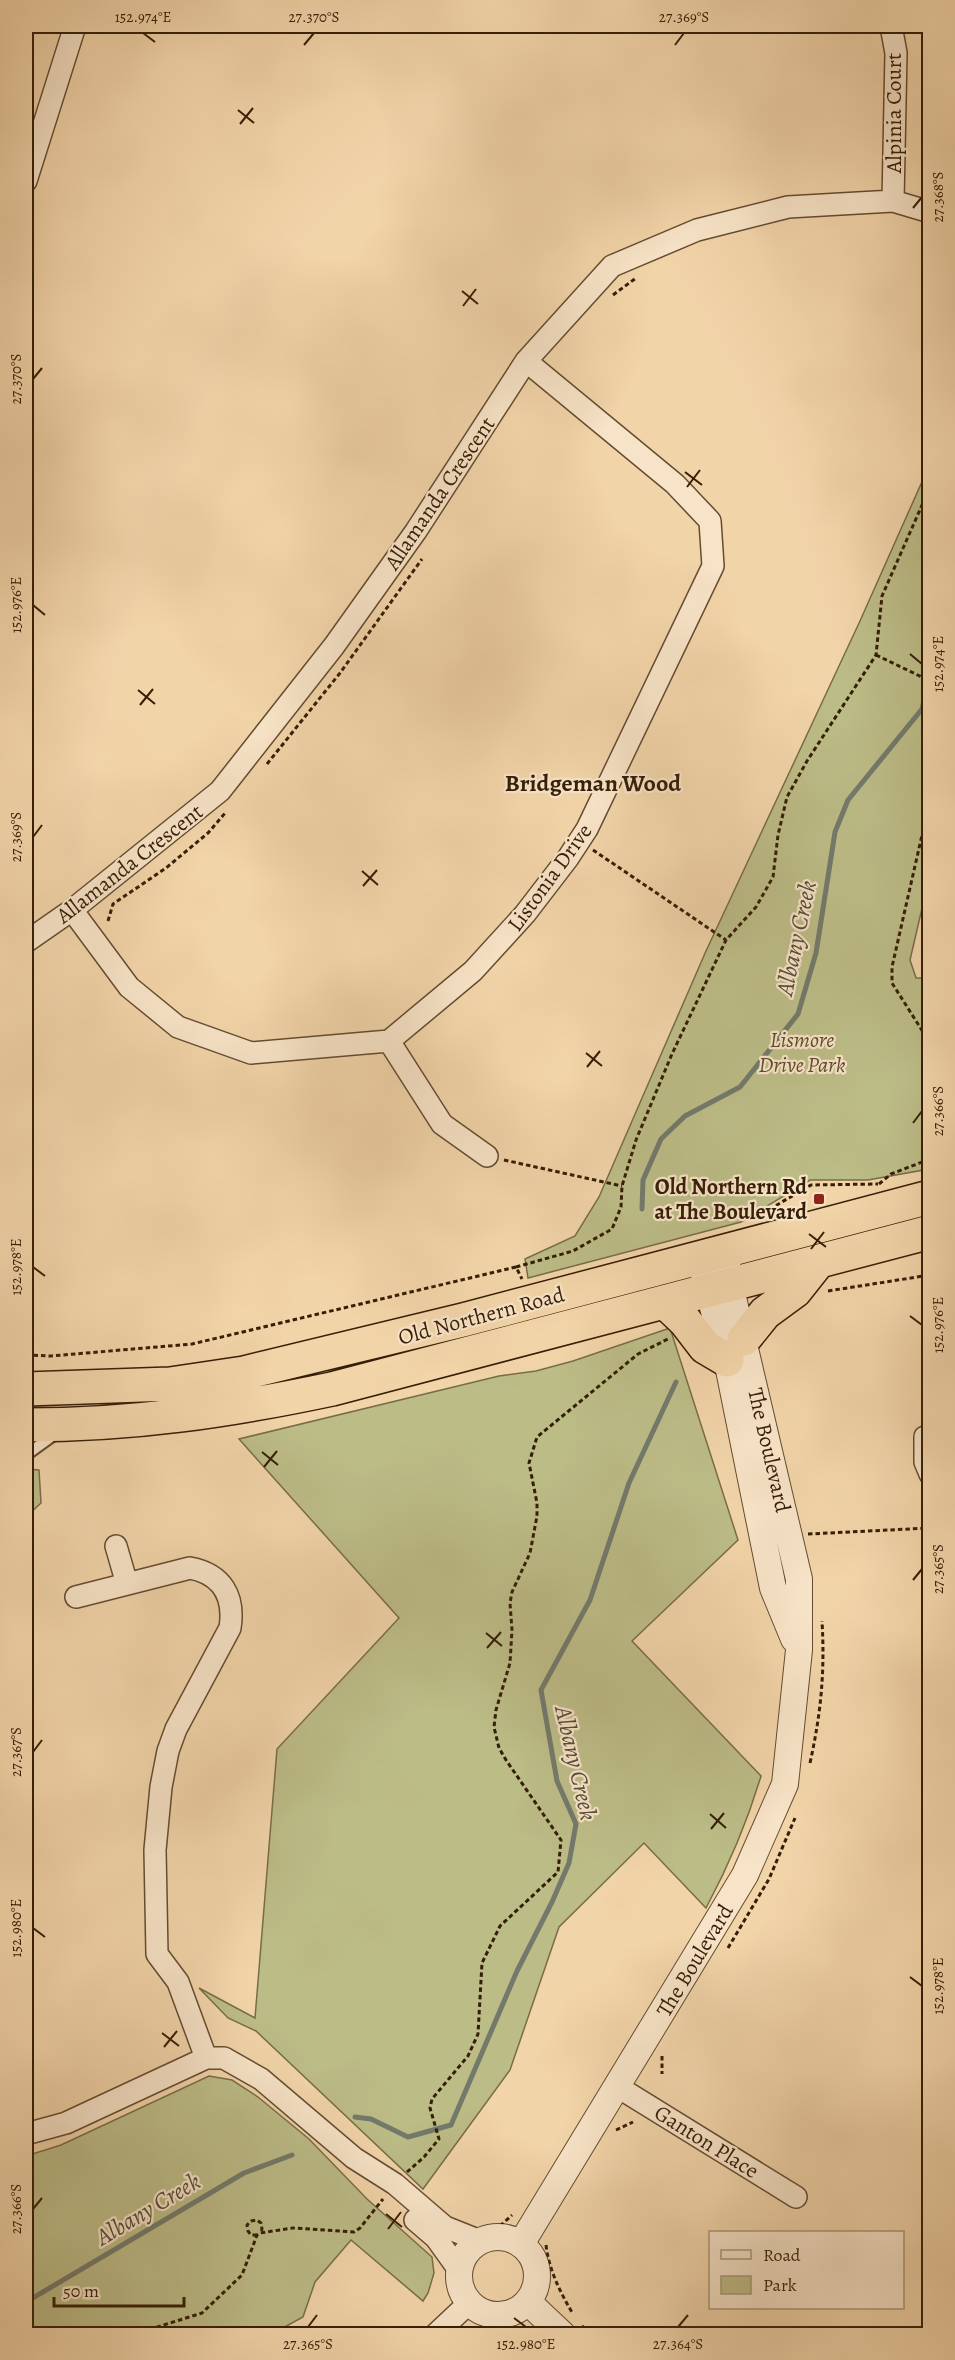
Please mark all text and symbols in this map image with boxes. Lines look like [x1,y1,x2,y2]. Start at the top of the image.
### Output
text: 152.974°E [115,7,171,27]
text: 27.370°S [288,7,340,27]
text: 27.369°S [659,7,709,27]
street label: Alpinia Court [879,53,909,174]
text: 27.368°S [928,172,948,222]
text: 27.370°S [6,353,26,405]
street label: Allamanda Crescent [377,411,502,577]
text: 152.976°E [6,577,26,633]
text: 152.974°E [928,636,948,692]
district label: Bridgeman Wood [505,767,681,799]
street label: Allamanda Crescent [49,797,209,931]
text: 27.369°S [6,812,26,862]
street label: Listonia Drive [500,818,599,938]
water label: Albany Creek [768,877,824,1000]
park label: Lismore Drive Park [759,1025,846,1080]
text: 27.366°S [928,1086,948,1136]
place label: Old Northern Rd at The Boulevard [654,1172,807,1227]
marker: Old Northern Rd at The Boulevard [812,1192,826,1206]
text: 152.978°E [6,1238,26,1296]
street label: Old Northern Road [395,1279,568,1353]
text: 152.976°E [928,1297,948,1353]
street label: The Boulevard [740,1385,798,1516]
text: 27.365°S [928,1544,948,1594]
water label: Albany Creek [547,1701,605,1824]
text: 27.367°S [6,1727,26,1777]
street label: The Boulevard [649,1898,740,2023]
text: 152.980°E [6,1899,26,1957]
text: 152.978°E [928,1957,948,2015]
street label: Ganton Place [648,2098,764,2186]
water label: Albany Creek [88,2165,207,2254]
text: 27.366°S [6,2184,26,2234]
legend [709,2231,904,2309]
text: Road [763,2243,801,2267]
scale bar [54,2270,184,2308]
text: Park [763,2273,797,2297]
text: 50 m [63,2279,99,2303]
text: 27.365°S [283,2334,333,2354]
text: 152.980°E [497,2334,555,2354]
text: 27.364°S [653,2334,703,2354]

